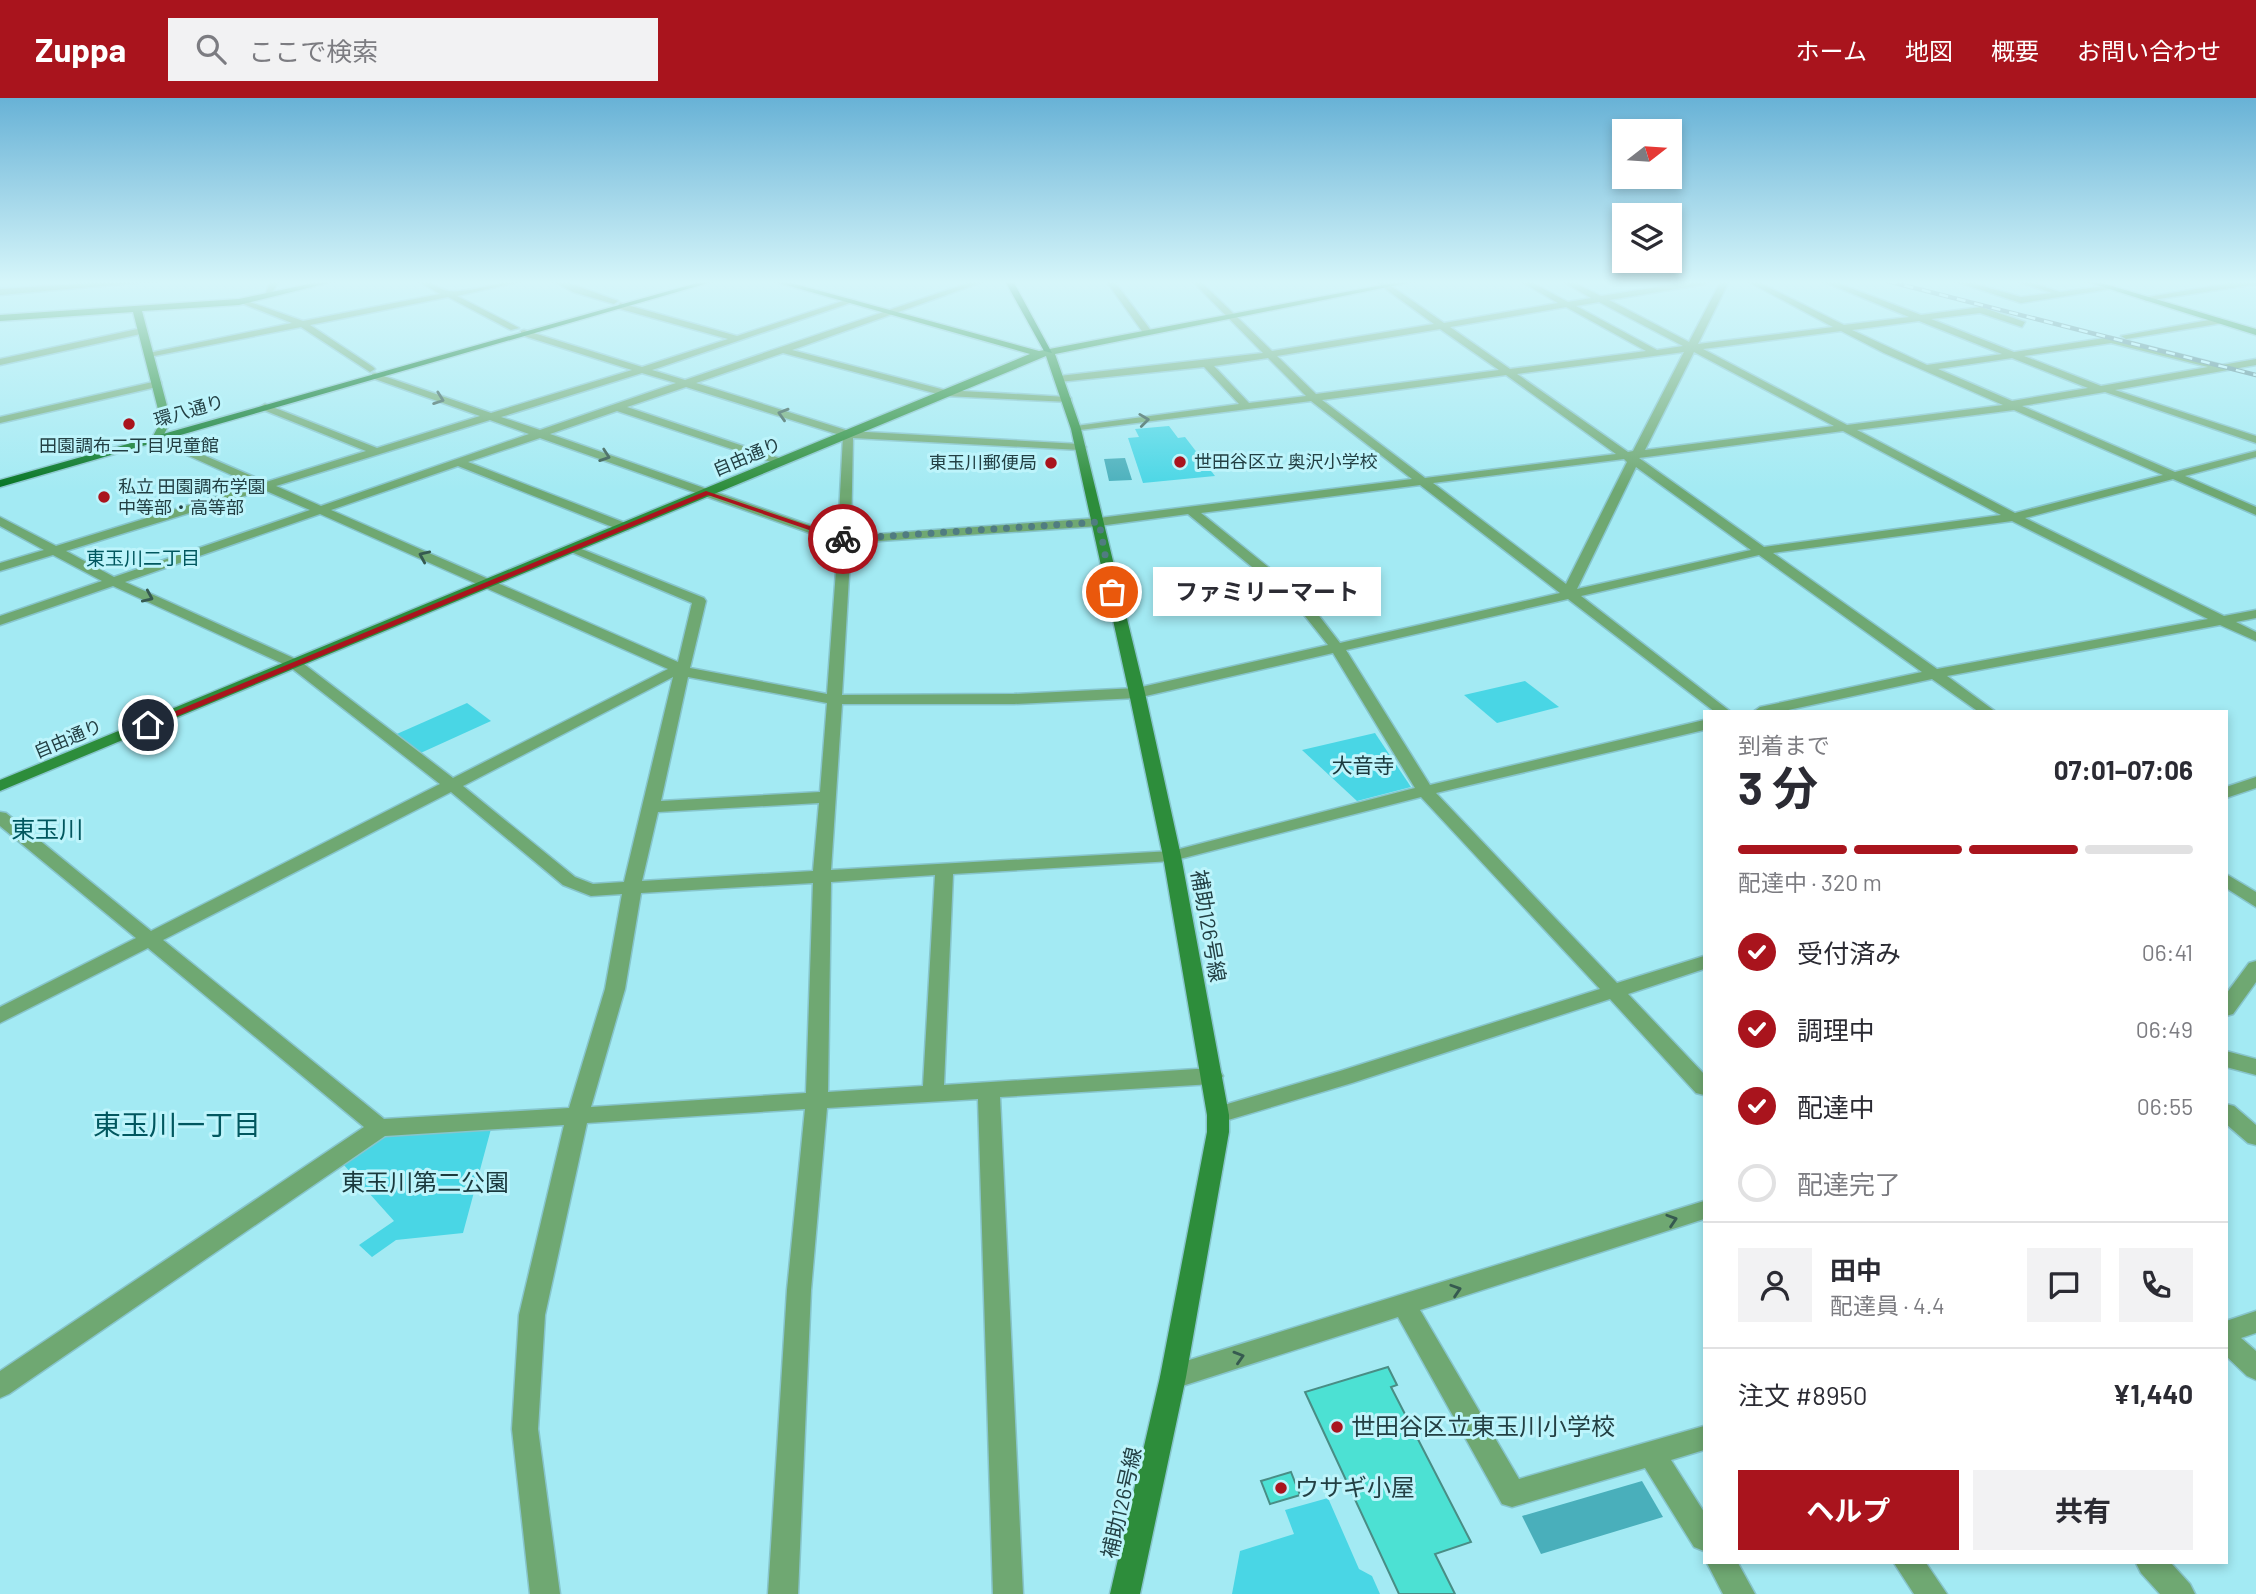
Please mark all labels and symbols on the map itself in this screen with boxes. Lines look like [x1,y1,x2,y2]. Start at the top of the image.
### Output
north arrow [1612,119,1682,189]
street label: 環八通り [151,390,226,431]
one-way arrow [433,390,445,404]
one-way arrow [777,407,789,422]
one-way arrow [1138,413,1150,428]
marker: 田園調布二丁目児童館 [121,416,137,432]
street label: 自由通り [709,432,784,480]
place label: 田園調布二丁目児童館 [39,434,219,456]
one-way arrow [599,448,611,462]
place label: 世田谷区立 奥沢小学校 [1194,450,1378,472]
place label: 東玉川郵便局 [929,451,1037,473]
marker: 世田谷区立 奥沢小学校 [1172,454,1188,470]
marker: 東玉川郵便局 [1043,455,1059,471]
place label: 私立 田園調布学園 中等部・高等部 [118,475,266,518]
marker: 私立 田園調布学園 中等部・高等部 [96,489,112,505]
courier [808,504,878,574]
district label: 東玉川二丁目 [86,546,200,569]
one-way arrow [419,550,431,564]
pin [1082,562,1142,622]
callout: ファミリーマート [1154,568,1382,616]
one-way arrow [141,589,153,603]
pin [118,695,178,755]
street label: 自由通り [30,714,105,762]
park label: 大音寺 [1332,752,1395,777]
district label: 東玉川 [11,814,83,843]
street label: 補助126号線 [1187,868,1232,984]
district label: 東玉川一丁目 [93,1107,261,1141]
park label: 東玉川第二公園 [341,1167,509,1196]
one-way arrow [1666,1214,1678,1228]
one-way arrow [1449,1284,1462,1298]
one-way arrow [1232,1351,1244,1366]
place label: 世田谷区立東玉川小学校 [1351,1411,1615,1440]
marker: 世田谷区立東玉川小学校 [1329,1419,1345,1435]
street label: 補助126号線 [1096,1445,1145,1561]
place label: ウサギ小屋 [1295,1472,1415,1501]
marker: ウサギ小屋 [1273,1480,1289,1496]

